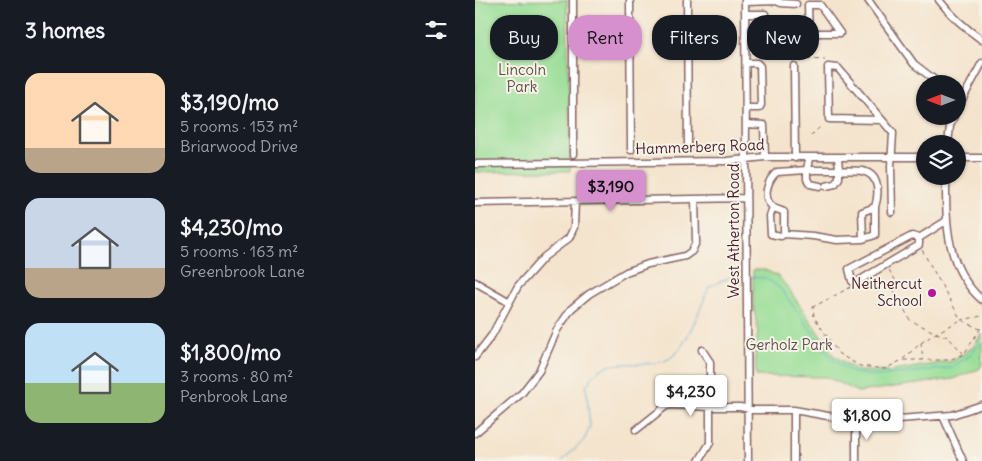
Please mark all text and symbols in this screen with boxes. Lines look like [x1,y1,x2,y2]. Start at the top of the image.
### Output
chip: Buy [490,15,558,60]
chip: Rent [568,15,642,60]
chip: Filters [652,15,737,60]
chip: New [747,15,819,60]
icon: filters [422,16,450,44]
text: 3 homes [25,17,105,44]
park label: Lincoln Park [498,60,546,96]
north arrow [916,75,966,125]
map controls [916,75,966,185]
text: $3,190/mo [180,89,279,116]
icon: home [65,93,125,153]
text: 5 rooms · 153 m² [180,116,298,136]
street label: Hammerberg Road [635,135,765,158]
button: layers [916,135,966,185]
text: Briarwood Drive [180,136,298,156]
street label: West Atherton Road [724,163,743,298]
pin: $3,190 [570,170,652,212]
text: $3,190 [588,176,634,196]
text: $4,230/mo [180,214,283,241]
icon: home [65,218,125,278]
text: 5 rooms · 163 m² [180,241,298,261]
text: Greenbrook Lane [180,261,305,281]
place label: Neithercut School [851,274,922,310]
marker: Neithercut School [926,287,938,299]
park label: Gerholz Park [745,335,833,354]
text: $1,800/mo [180,339,281,366]
icon: home [65,343,125,403]
text: 3 rooms · 80 m² [180,366,293,386]
pin: $4,230 [650,374,732,417]
text: $4,230 [666,381,716,401]
text: Penbrook Lane [180,386,288,406]
pin: $1,800 [826,398,908,441]
text: $1,800 [843,405,891,425]

